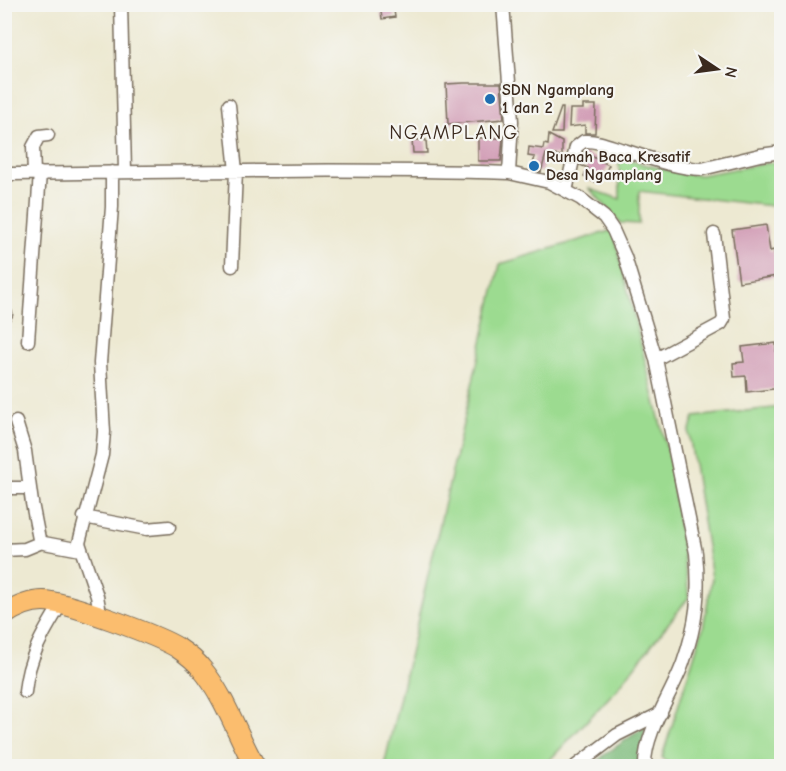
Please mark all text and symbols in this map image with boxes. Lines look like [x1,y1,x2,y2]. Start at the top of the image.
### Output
north arrow [687,39,747,99]
text: N [721,65,741,79]
place label: SDN Ngamplang 1 dan 2 [502,81,615,117]
marker: SDN Ngamplang 1 dan 2 [483,92,497,106]
district label: NGAMPLANG [389,121,519,144]
place label: Rumah Baca Kresatif Desa Ngamplang [546,148,691,184]
marker: Rumah Baca Kresatif Desa Ngamplang [527,159,541,173]

